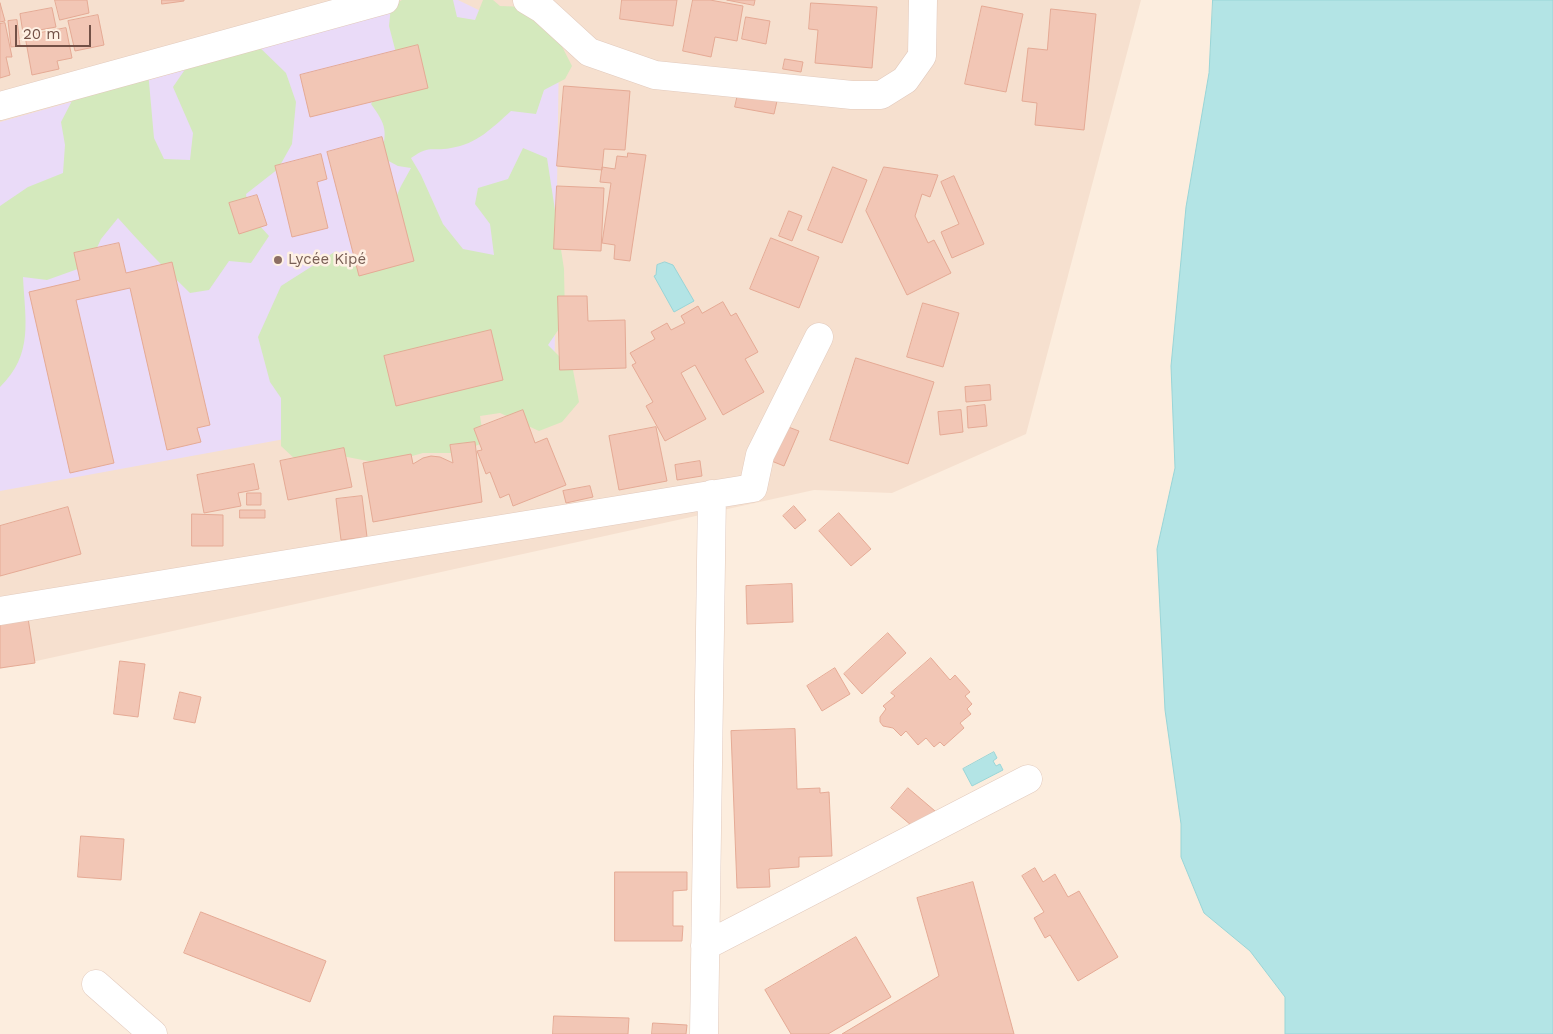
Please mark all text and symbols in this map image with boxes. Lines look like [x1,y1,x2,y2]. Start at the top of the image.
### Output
scale bar [18,15,94,47]
text: 20 m [23,25,61,43]
place label: Lycée Kipé [288,251,366,269]
marker: Lycée Kipé [272,254,284,266]

